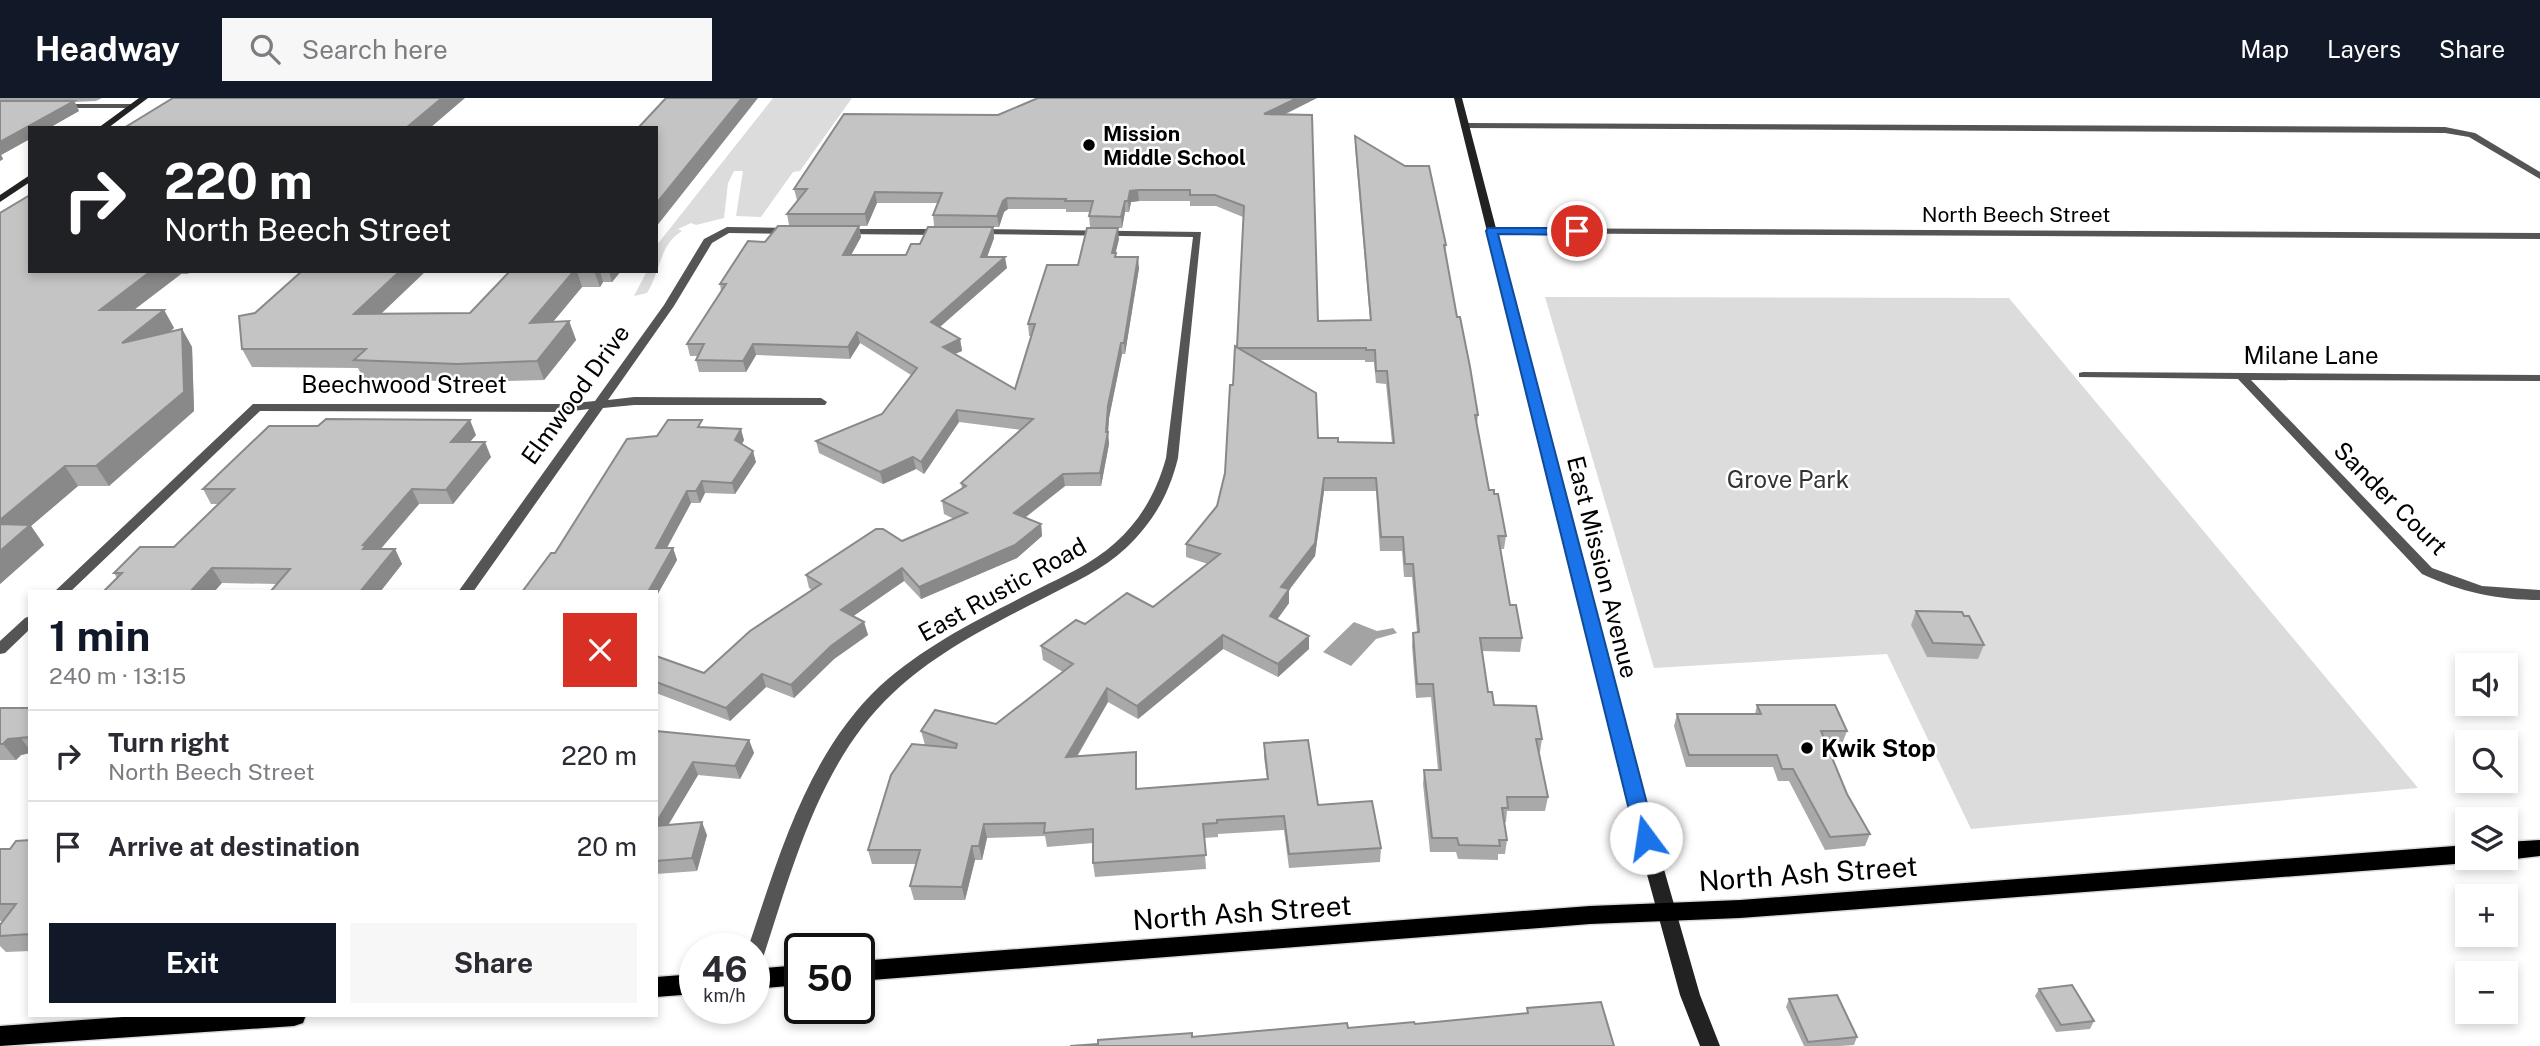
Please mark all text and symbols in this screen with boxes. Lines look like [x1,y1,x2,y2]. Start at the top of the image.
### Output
search box [222,18,712,81]
text: Headway [35,30,180,68]
icon: search [246,30,284,68]
text: Search here [302,34,448,65]
text: Map [2240,35,2289,63]
text: Layers [2327,35,2401,63]
text: Share [2439,35,2505,63]
place label: Mission Middle School [1103,121,1246,170]
marker: Mission Middle School [1081,137,1097,153]
text: 220 m [164,152,313,210]
icon: right [49,154,140,245]
pin [1547,201,1607,261]
street label: North Beech Street [1922,202,2110,227]
text: North Beech Street [164,211,451,248]
icon: arrive [1558,212,1596,250]
street label: Elmwood Drive [515,319,635,469]
street label: Milane Lane [2243,341,2379,369]
street label: Beechwood Street [301,370,507,398]
street label: Sander Court [2329,436,2453,560]
street label: East Mission Avenue [1562,453,1644,681]
park label: Grove Park [1727,465,1849,493]
street label: East Rustic Road [913,531,1091,647]
text: 1 min [49,611,150,660]
button: close [563,613,637,687]
map controls [2455,653,2518,1024]
button: sound [2455,653,2518,716]
text: 240 m · 13:15 [49,662,186,689]
text: Turn right [108,727,230,758]
button: search [2455,730,2518,793]
place label: Kwik Stop [1821,734,1936,762]
icon: right [49,737,87,775]
text: 220 m [561,740,637,771]
marker: Kwik Stop [1799,740,1815,756]
text: North Beech Street [108,758,315,785]
position arrow [1609,801,1683,875]
button: layers [2455,807,2518,870]
icon: arrive [49,828,87,866]
text: Arrive at destination [108,831,360,862]
text: 20 m [577,831,637,862]
street label: North Ash Street [1697,849,1919,897]
button: + [2455,884,2518,947]
street label: North Ash Street [1131,888,1353,936]
button: Exit [49,923,336,1003]
button: Share [350,923,637,1003]
speed limit sign: 50 [784,933,875,1024]
text: 46 [701,949,748,990]
button: − [2455,961,2518,1024]
text: km/h [703,985,746,1006]

